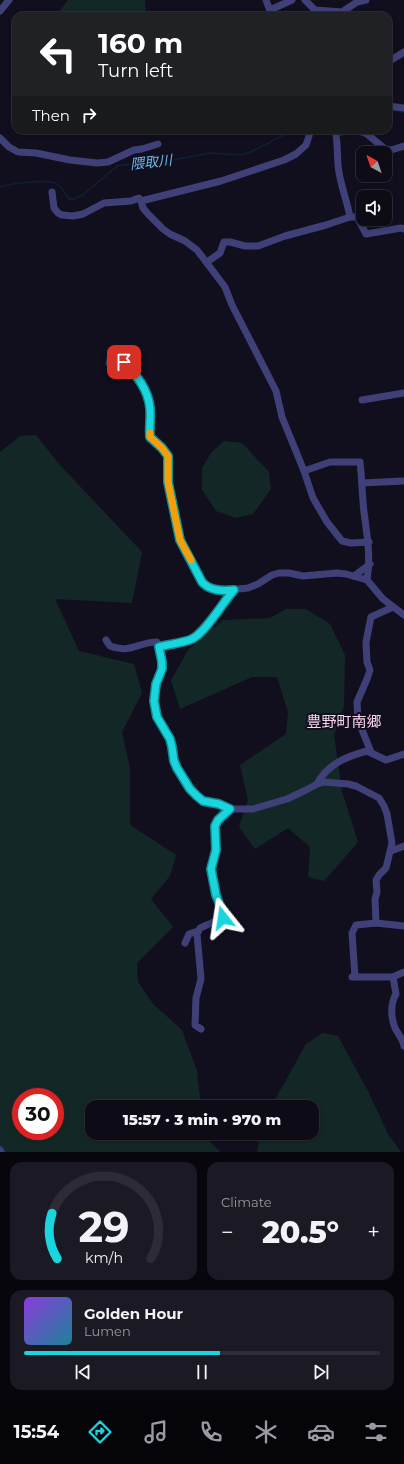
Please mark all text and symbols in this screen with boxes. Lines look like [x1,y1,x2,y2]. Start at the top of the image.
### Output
text: 160 m [98,26,183,60]
icon: left [32,28,84,80]
text: Turn left [98,60,173,82]
icon: right [78,104,100,126]
text: Then [32,106,70,125]
north arrow [356,146,392,182]
map controls [356,146,392,226]
water label: 隈取川 [129,151,175,173]
button: sound [356,190,392,226]
pin [107,345,141,379]
icon: arrive [113,351,135,373]
district label: 豊野町南郷 [306,712,382,731]
position arrow [202,897,244,939]
speed limit sign: 30 [12,1088,64,1140]
text: 15:57 · 3 min · 970 m [123,1110,281,1129]
text: Climate [221,1194,272,1210]
text: 29 [78,1202,129,1252]
text: 20.5° [262,1214,339,1251]
text: − [221,1219,234,1246]
text: + [367,1219,380,1246]
text: km/h [84,1249,123,1267]
text: Golden Hour [84,1304,183,1323]
text: Lumen [84,1323,131,1339]
icon: previous [72,1361,94,1383]
icon: pause [191,1361,213,1383]
icon: next [310,1361,332,1383]
icon: directions [86,1418,114,1446]
icon: music [142,1418,170,1446]
icon: phone [197,1418,225,1446]
icon: climate [252,1418,280,1446]
icon: car [307,1418,335,1446]
icon: filters [362,1418,390,1446]
text: 15:54 [14,1421,59,1443]

